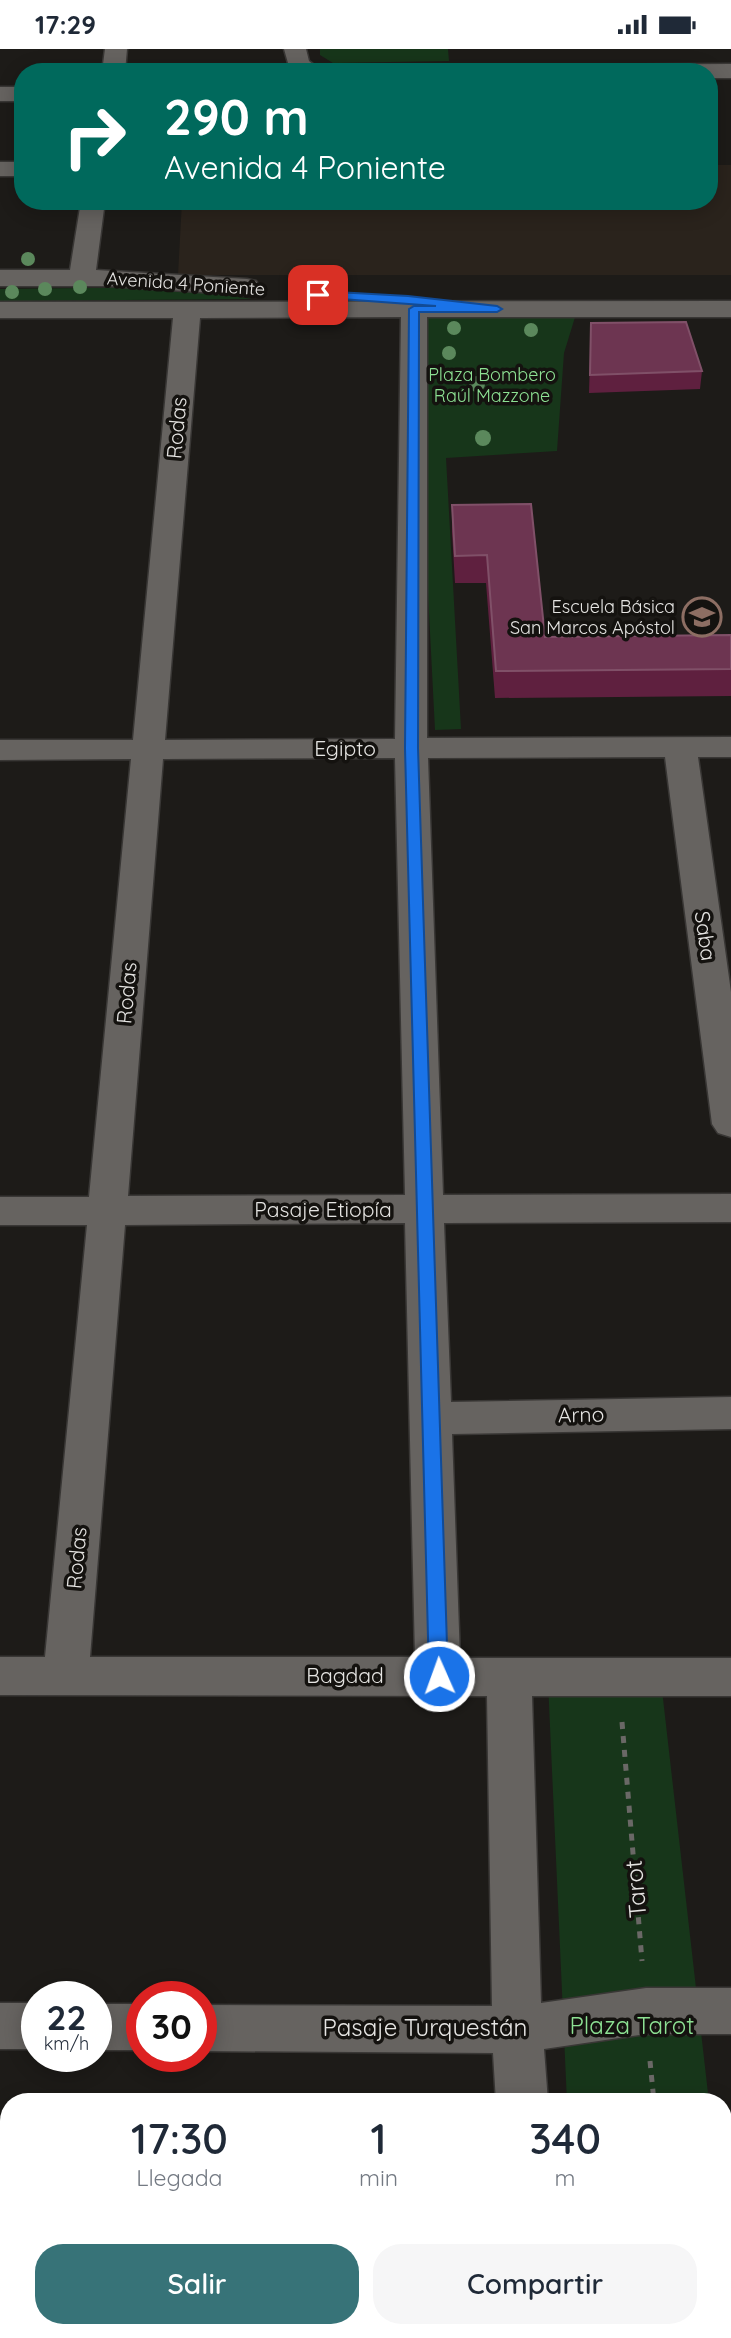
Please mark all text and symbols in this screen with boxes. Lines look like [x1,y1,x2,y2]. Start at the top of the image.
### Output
text: 17:29 [35,8,96,41]
text: 290 m [164,86,309,147]
icon: right [49,91,140,182]
text: Avenida 4 Poniente [164,147,446,187]
pin [288,265,348,325]
street label: Avenida 4 Poniente [106,266,266,301]
icon: arrive [299,276,337,314]
park label: Plaza Bombero Raúl Mazzone [428,363,556,407]
street label: Rodas [160,396,192,460]
place label: Escuela Básica San Marcos Apóstol [510,595,675,639]
school or university icon: Escuela Básica San Marcos Apóstol [681,596,723,638]
street label: Egipto [314,735,376,761]
street label: Saba [690,909,722,962]
street label: Rodas [110,961,142,1025]
street label: Pasaje Etiopía [254,1196,392,1222]
street label: Arno [558,1401,604,1427]
street label: Rodas [60,1526,92,1590]
position arrow [402,1639,476,1713]
street label: Bagdad [306,1662,384,1688]
street label: Tarot [618,1859,652,1919]
speed limit sign: 30 [126,1981,217,2072]
text: 22 [47,1995,86,2039]
park label: Plaza Tarot [570,2010,694,2040]
street label: Pasaje Turquestán [323,2012,527,2042]
text: km/h [44,2032,89,2055]
text: 17:30 [131,2112,228,2165]
text: 1 [370,2112,387,2165]
text: 340 [529,2112,601,2165]
text: Llegada [136,2163,223,2192]
text: min [359,2163,398,2192]
text: m [555,2163,576,2192]
button: Salir [35,2244,359,2324]
button: Compartir [373,2244,697,2324]

